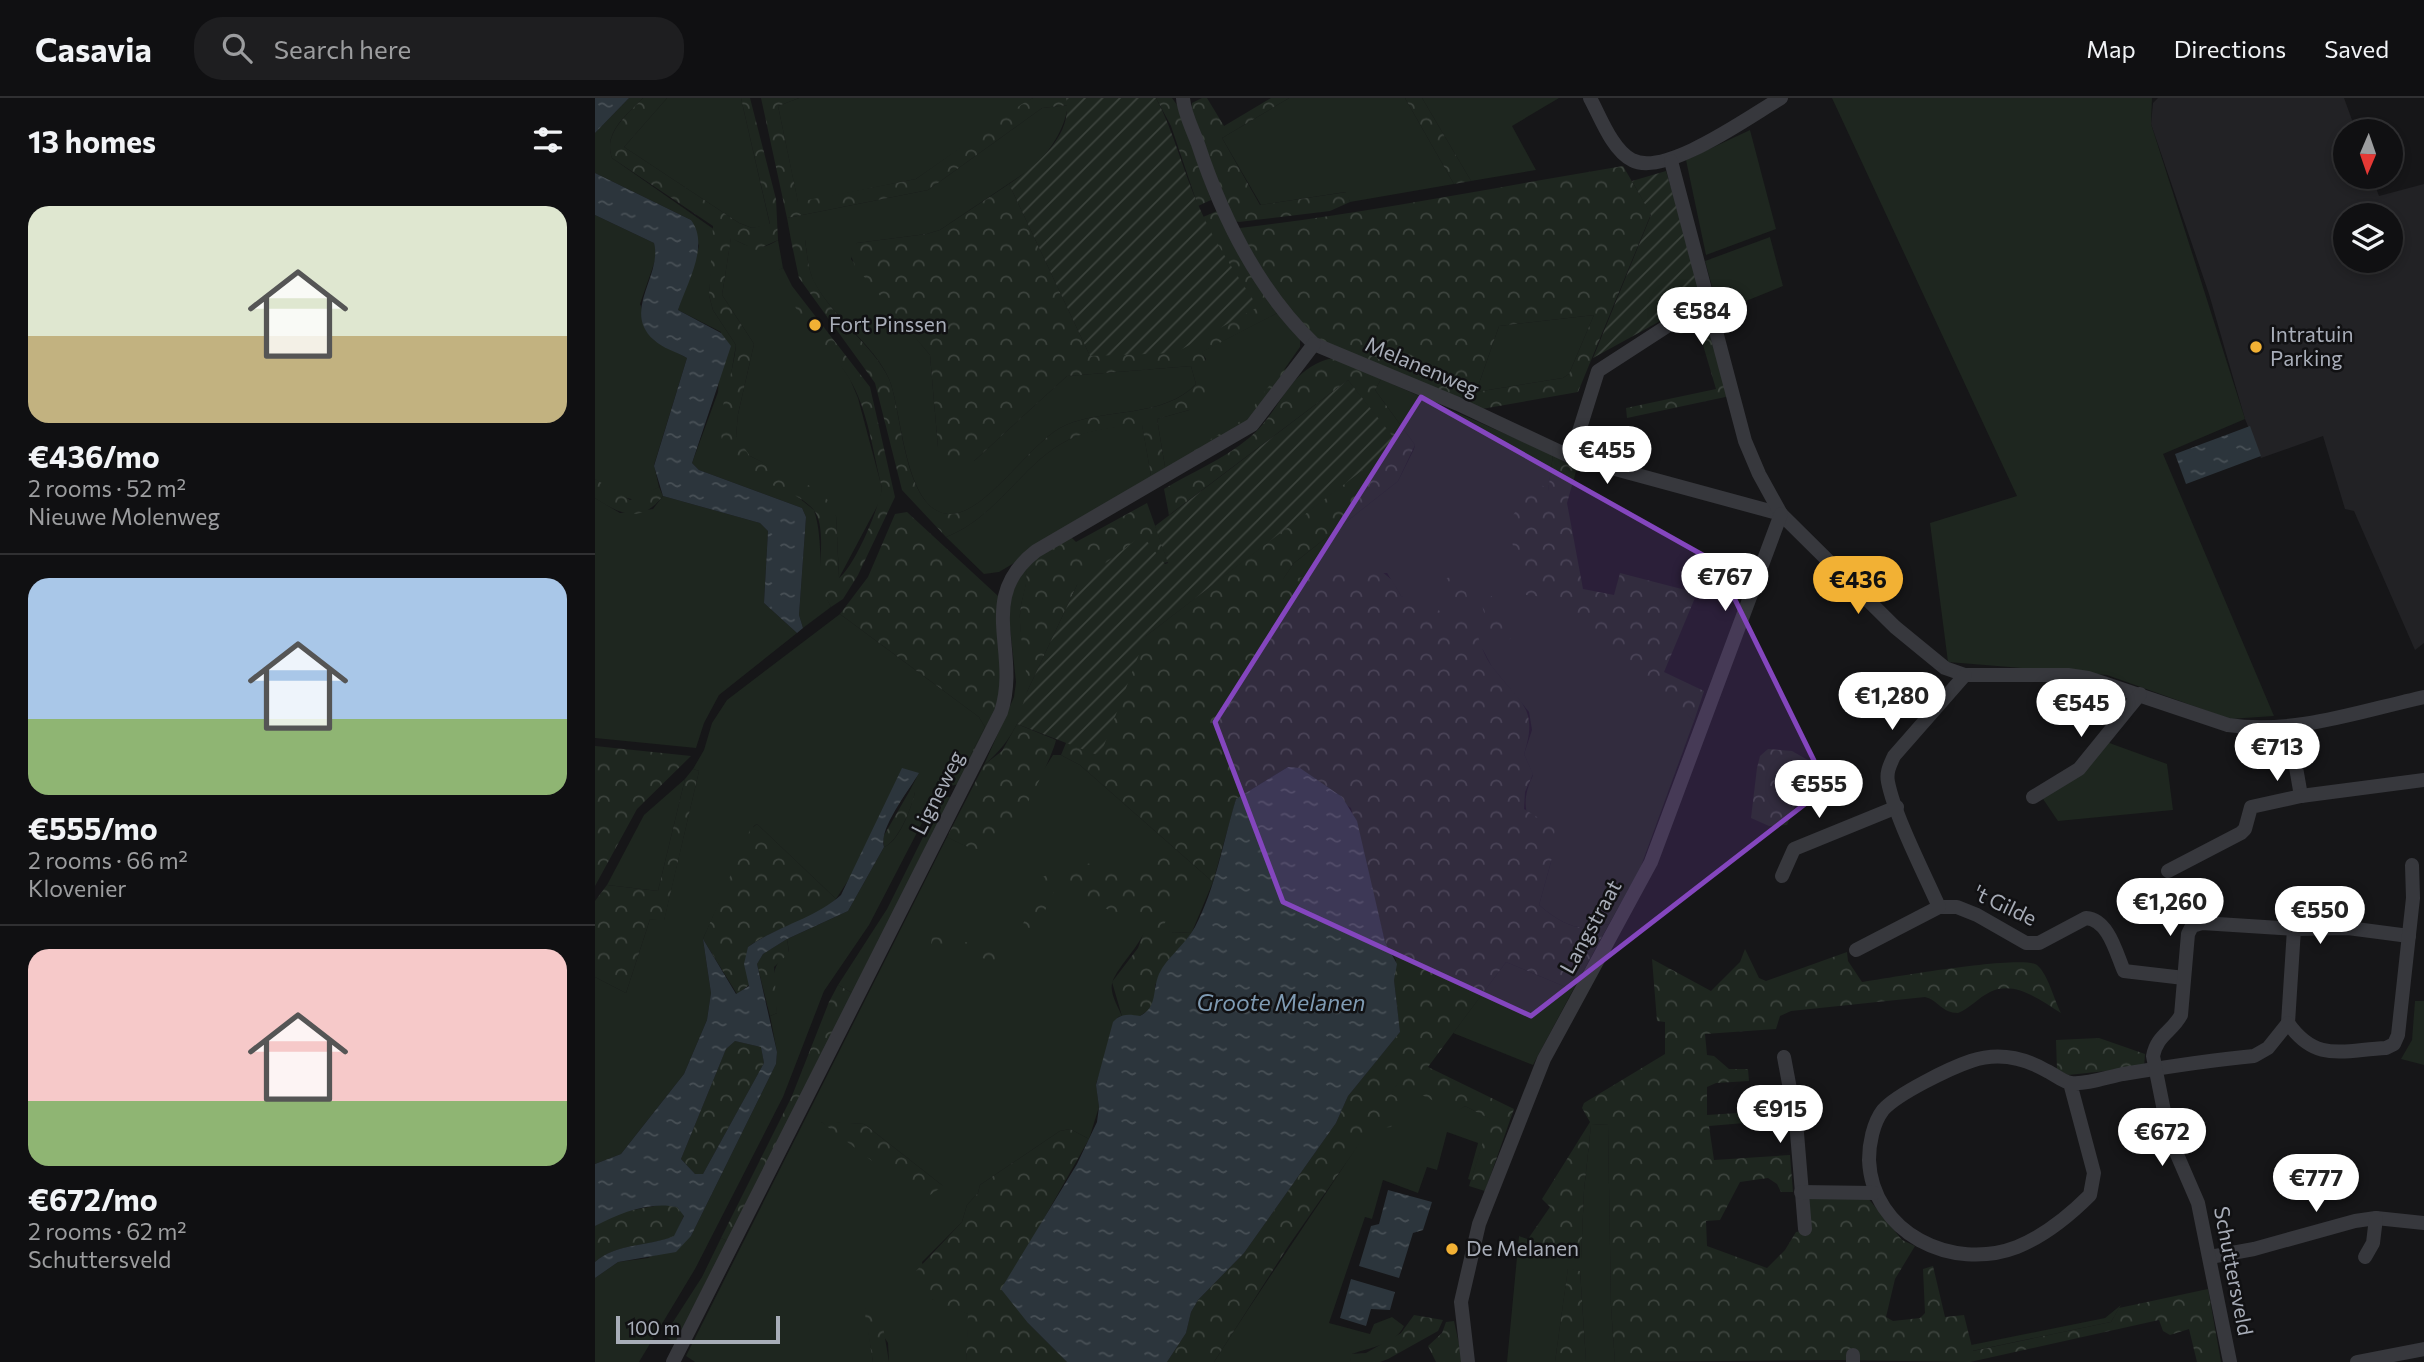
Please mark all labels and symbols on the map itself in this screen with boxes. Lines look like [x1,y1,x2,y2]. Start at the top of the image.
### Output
north arrow [2333,119,2403,189]
pin: €584 [1661,288,1743,347]
place label: Fort Pinssen [829,311,947,336]
marker: Fort Pinssen [807,317,823,333]
place label: Intratuin Parking [2270,321,2353,370]
street label: Melanenweg [1362,330,1483,401]
marker: Intratuin Parking [2248,339,2264,355]
pin: €455 [1566,426,1648,486]
pin: €767 [1684,554,1766,613]
pin: €436 [1817,556,1899,616]
pin: €1,280 [1835,672,1949,732]
pin: €545 [2040,680,2122,739]
pin: €713 [2236,724,2318,783]
street label: Ligneweg [905,746,968,838]
pin: €555 [1778,760,1860,820]
street label: Langstraat [1554,875,1626,978]
pin: €1,260 [2113,878,2227,938]
street label: 't Gilde [1970,879,2041,930]
pin: €550 [2279,886,2361,946]
water label: Groote Melanen [1196,988,1366,1016]
pin: €915 [1739,1086,1821,1145]
pin: €672 [2121,1108,2203,1168]
pin: €777 [2275,1154,2357,1214]
street label: Schuttersveld [2210,1204,2259,1337]
place label: De Melanen [1466,1235,1579,1260]
marker: De Melanen [1444,1241,1460,1257]
scale bar [616,1313,781,1345]

